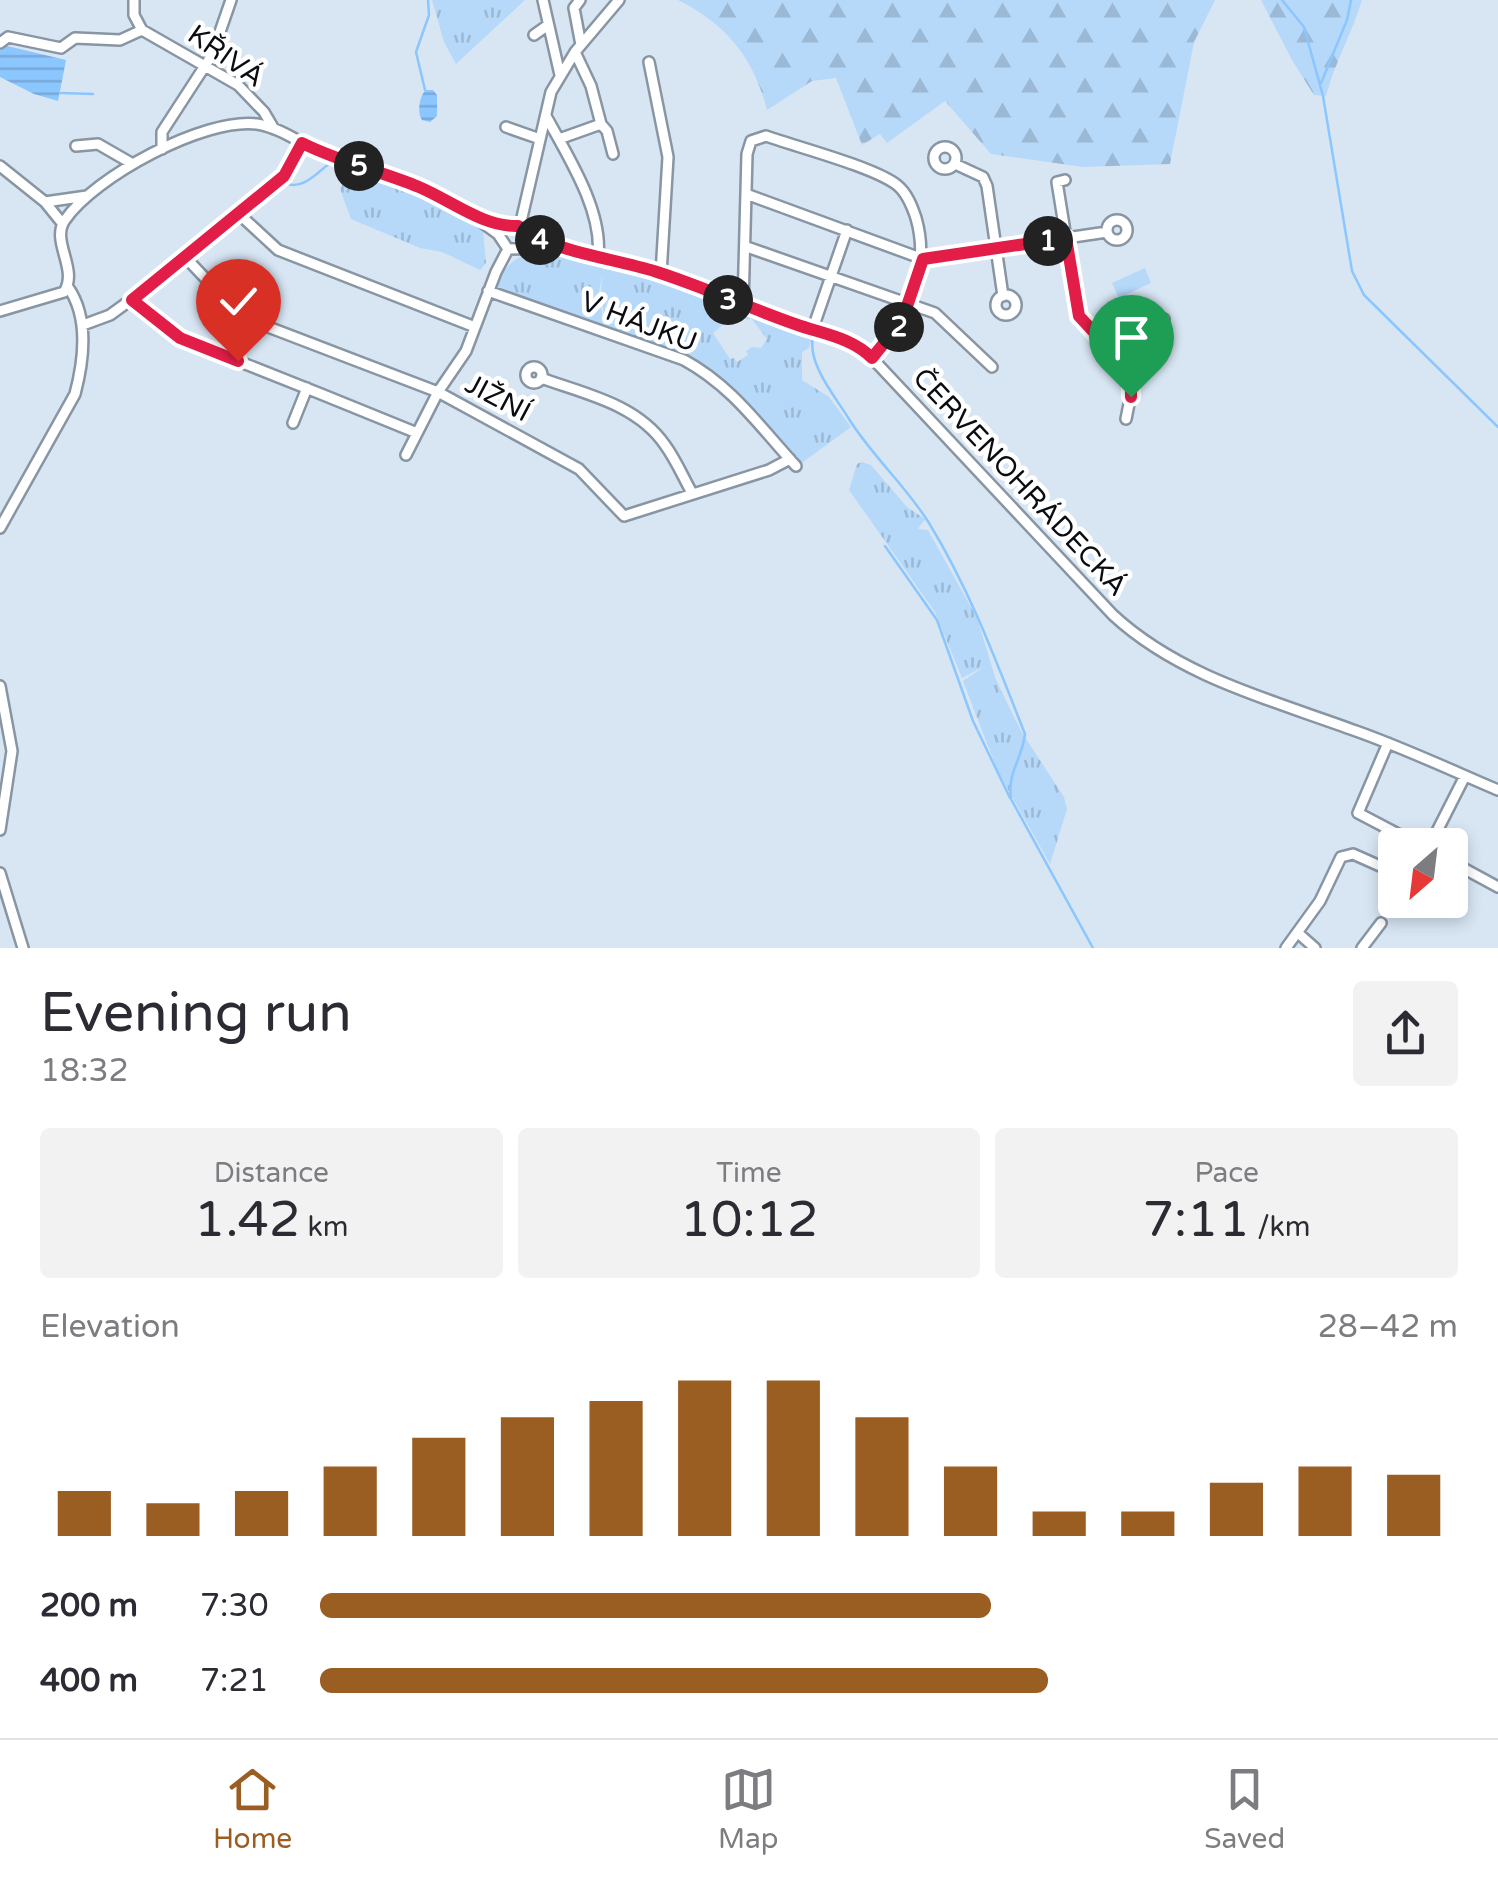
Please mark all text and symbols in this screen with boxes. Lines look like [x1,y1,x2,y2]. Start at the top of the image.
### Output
street label: KŘIVÁ [181,17,271,95]
pin: 5 [334,141,384,191]
text: 5 [350,149,368,183]
pin: 4 [515,215,565,265]
pin: 1 [1023,216,1073,266]
text: 4 [531,223,549,257]
text: 1 [1039,224,1057,258]
pin [196,259,281,362]
icon: check [211,274,266,329]
pin: 3 [703,275,753,325]
text: 3 [719,283,737,317]
street label: V HÁJKU [576,284,702,360]
pin [1089,295,1174,398]
pin: 2 [874,302,924,352]
text: 2 [890,310,908,344]
icon: arrive [1104,310,1159,365]
street label: ČERVENOHRÁDECKÁ [906,361,1134,603]
street label: JIŽNÍ [459,367,537,429]
north arrow [1378,828,1468,918]
map controls [1378,828,1468,918]
text: Evening run [40,981,352,1047]
button: share [1353,981,1458,1086]
text: 18:32 [40,1052,129,1090]
text: Distance [214,1156,329,1190]
text: Time [716,1156,782,1190]
text: Pace [1194,1156,1259,1190]
text: 1.42 [194,1190,300,1250]
text: 10:12 [680,1190,818,1250]
text: 7:11 [1143,1190,1250,1250]
text: km [300,1210,349,1244]
text: /km [1250,1210,1311,1244]
text: Elevation [40,1308,180,1346]
text: 28–42 m [1318,1308,1458,1346]
text: 200 m [40,1587,138,1625]
text: 7:30 [200,1587,269,1625]
text: 400 m [40,1662,138,1700]
text: 7:21 [200,1662,269,1700]
tab: Home [213,1762,292,1856]
tab: Map [718,1762,778,1856]
tab: Saved [1204,1762,1285,1856]

